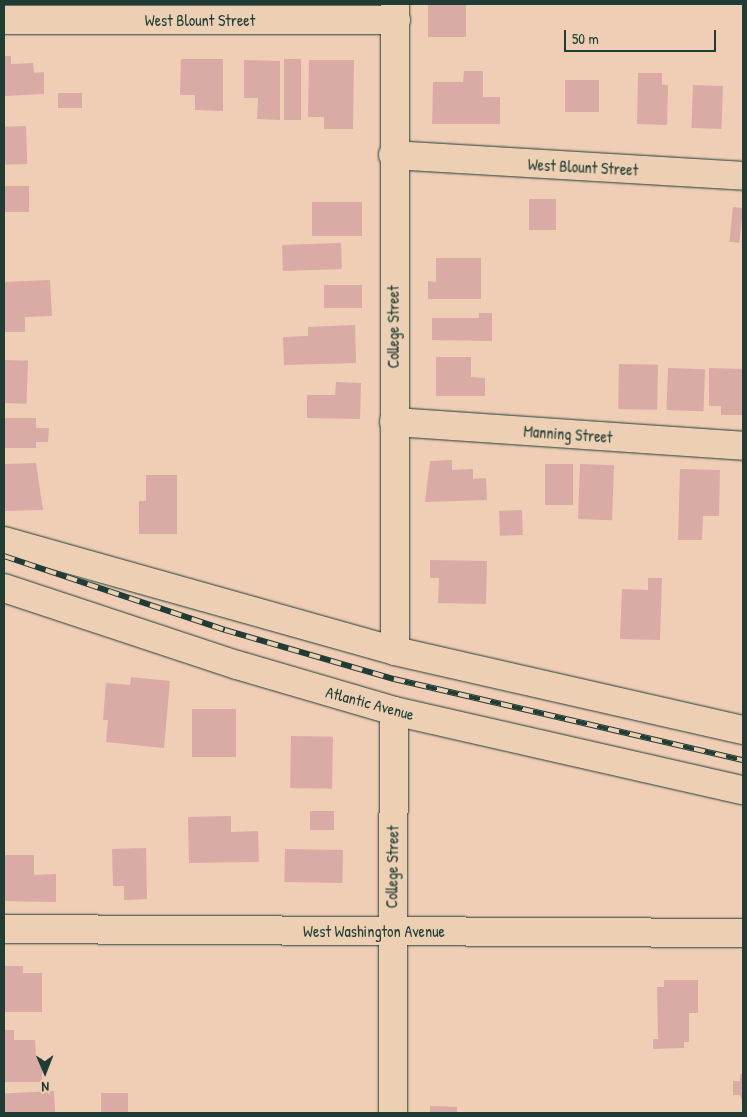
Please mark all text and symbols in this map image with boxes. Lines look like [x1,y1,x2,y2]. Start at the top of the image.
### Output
street label: West Blount Street [145,10,255,30]
scale bar [567,20,720,52]
text: 50 m [572,28,599,49]
street label: West Blount Street [527,155,639,179]
street label: College Street [383,286,403,368]
street label: Manning Street [523,421,613,447]
street label: Atlantic Avenue [324,682,416,724]
street label: College Street [382,825,402,909]
street label: West Washington Avenue [303,921,445,941]
north arrow [20,1047,70,1097]
text: N [41,1078,49,1097]

